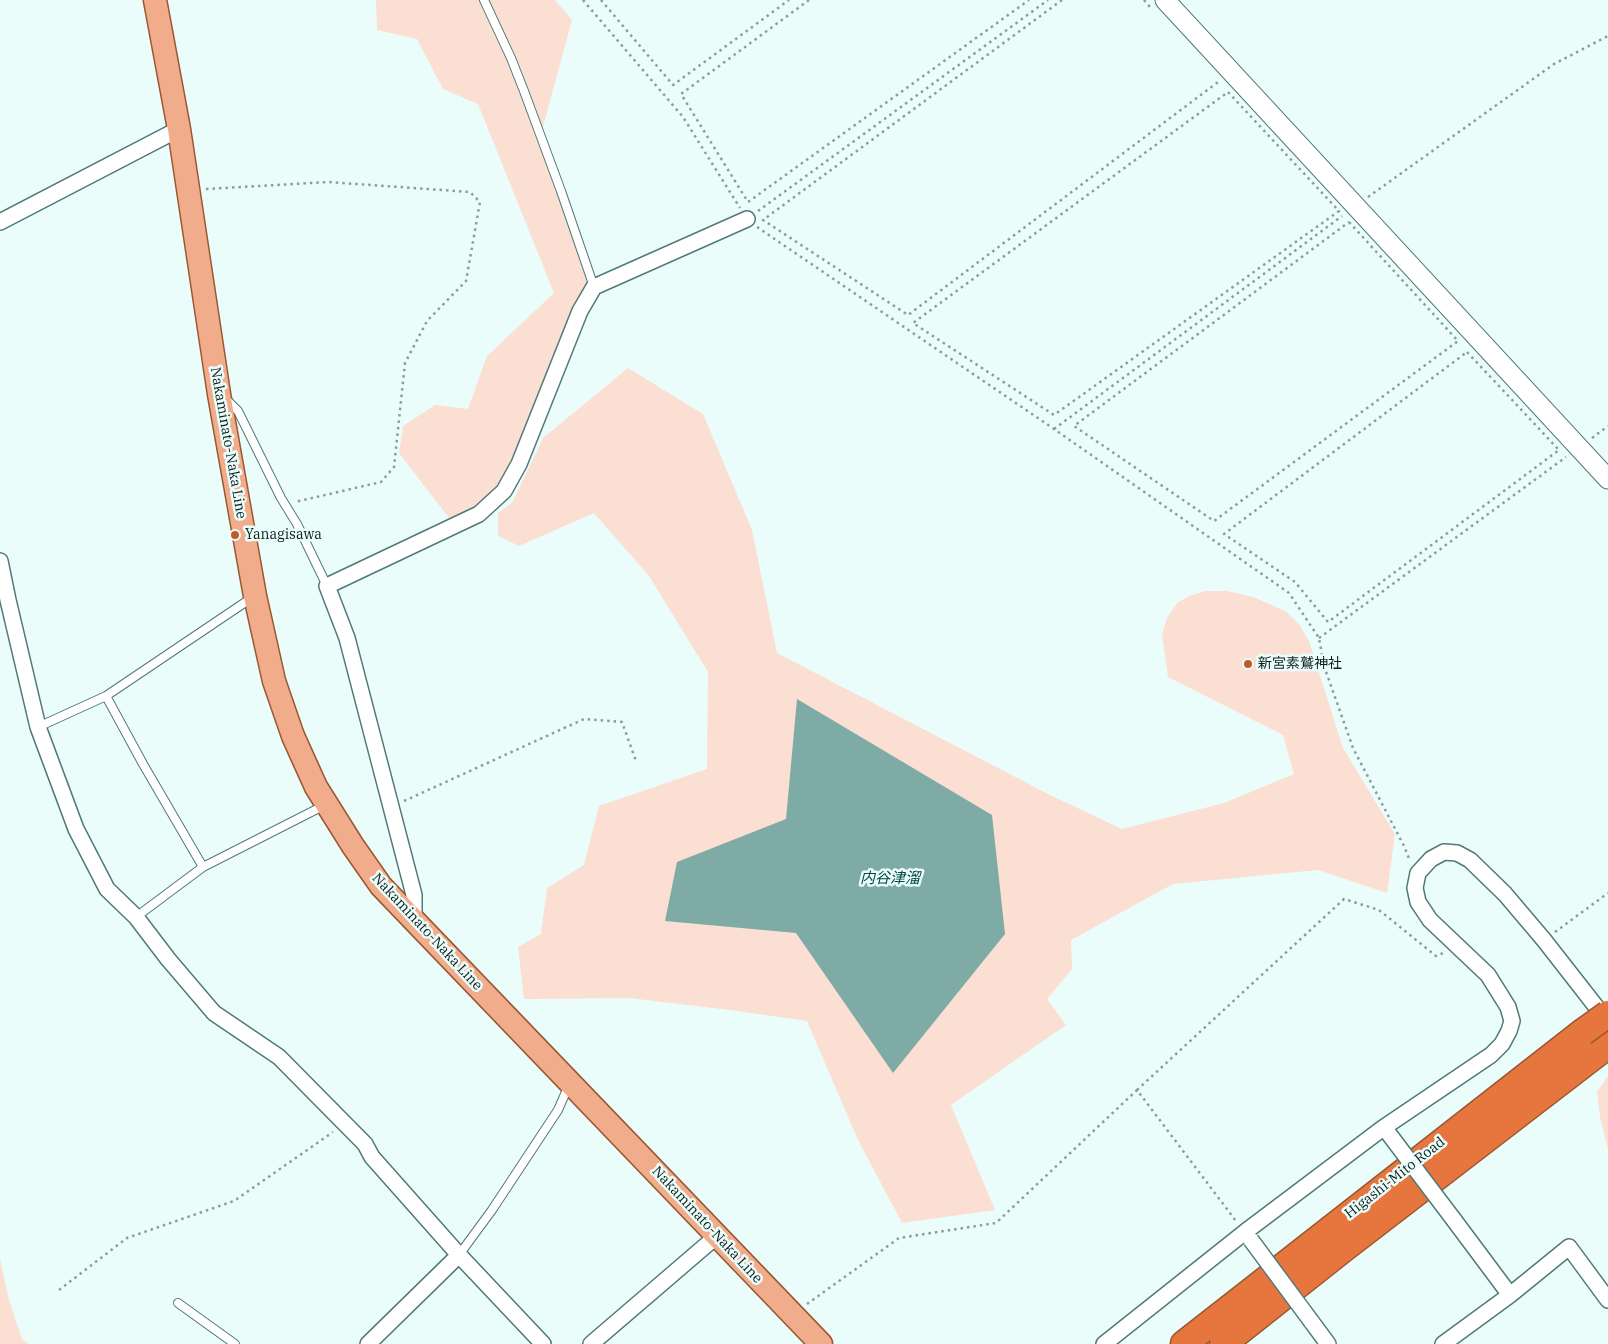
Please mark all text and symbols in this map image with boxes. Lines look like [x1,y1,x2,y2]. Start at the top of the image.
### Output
street label: Nakaminato-Naka Line [206,366,250,520]
place label: Yanagisawa [245,527,322,543]
marker: Yanagisawa [229,529,241,541]
place label: 新宮素鷲神社 [1258,656,1342,672]
marker: 新宮素鷲神社 [1242,658,1254,670]
street label: Nakaminato-Naka Line [368,870,486,994]
water label: 内谷津溜 [860,870,920,888]
street label: Higashi-Mito Road [1342,1134,1448,1222]
street label: Nakaminato-Naka Line [648,1163,766,1287]

